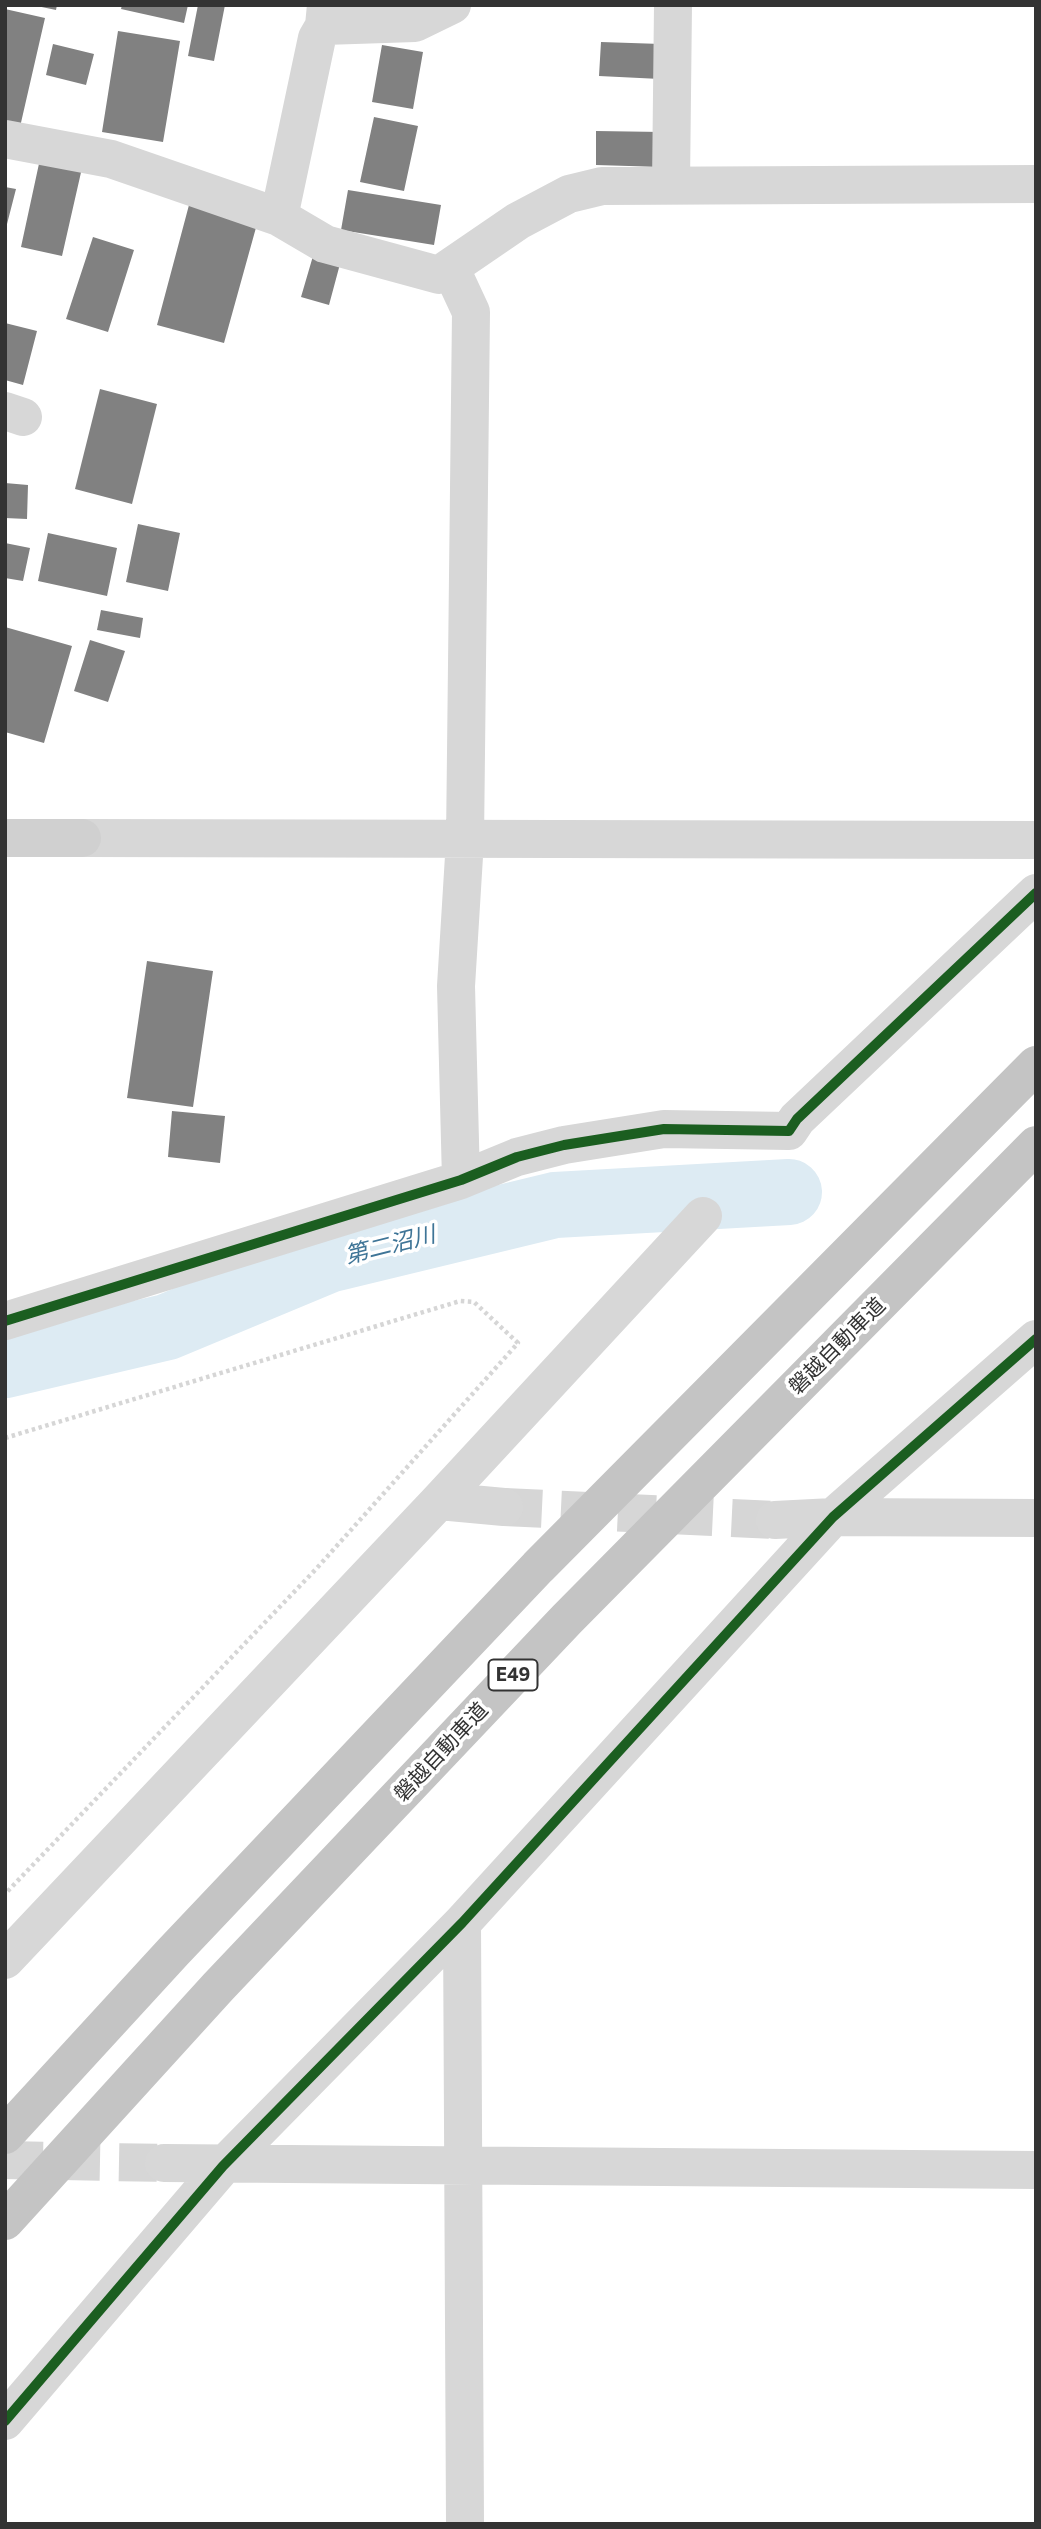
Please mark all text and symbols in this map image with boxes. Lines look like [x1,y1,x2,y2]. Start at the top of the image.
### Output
water label: 第二沼川 [342,1220,438,1270]
street label: 磐越自動車道 [784,1293,890,1399]
road number: E49 [489,1660,538,1690]
street label: 磐越自動車道 [389,1697,493,1807]

